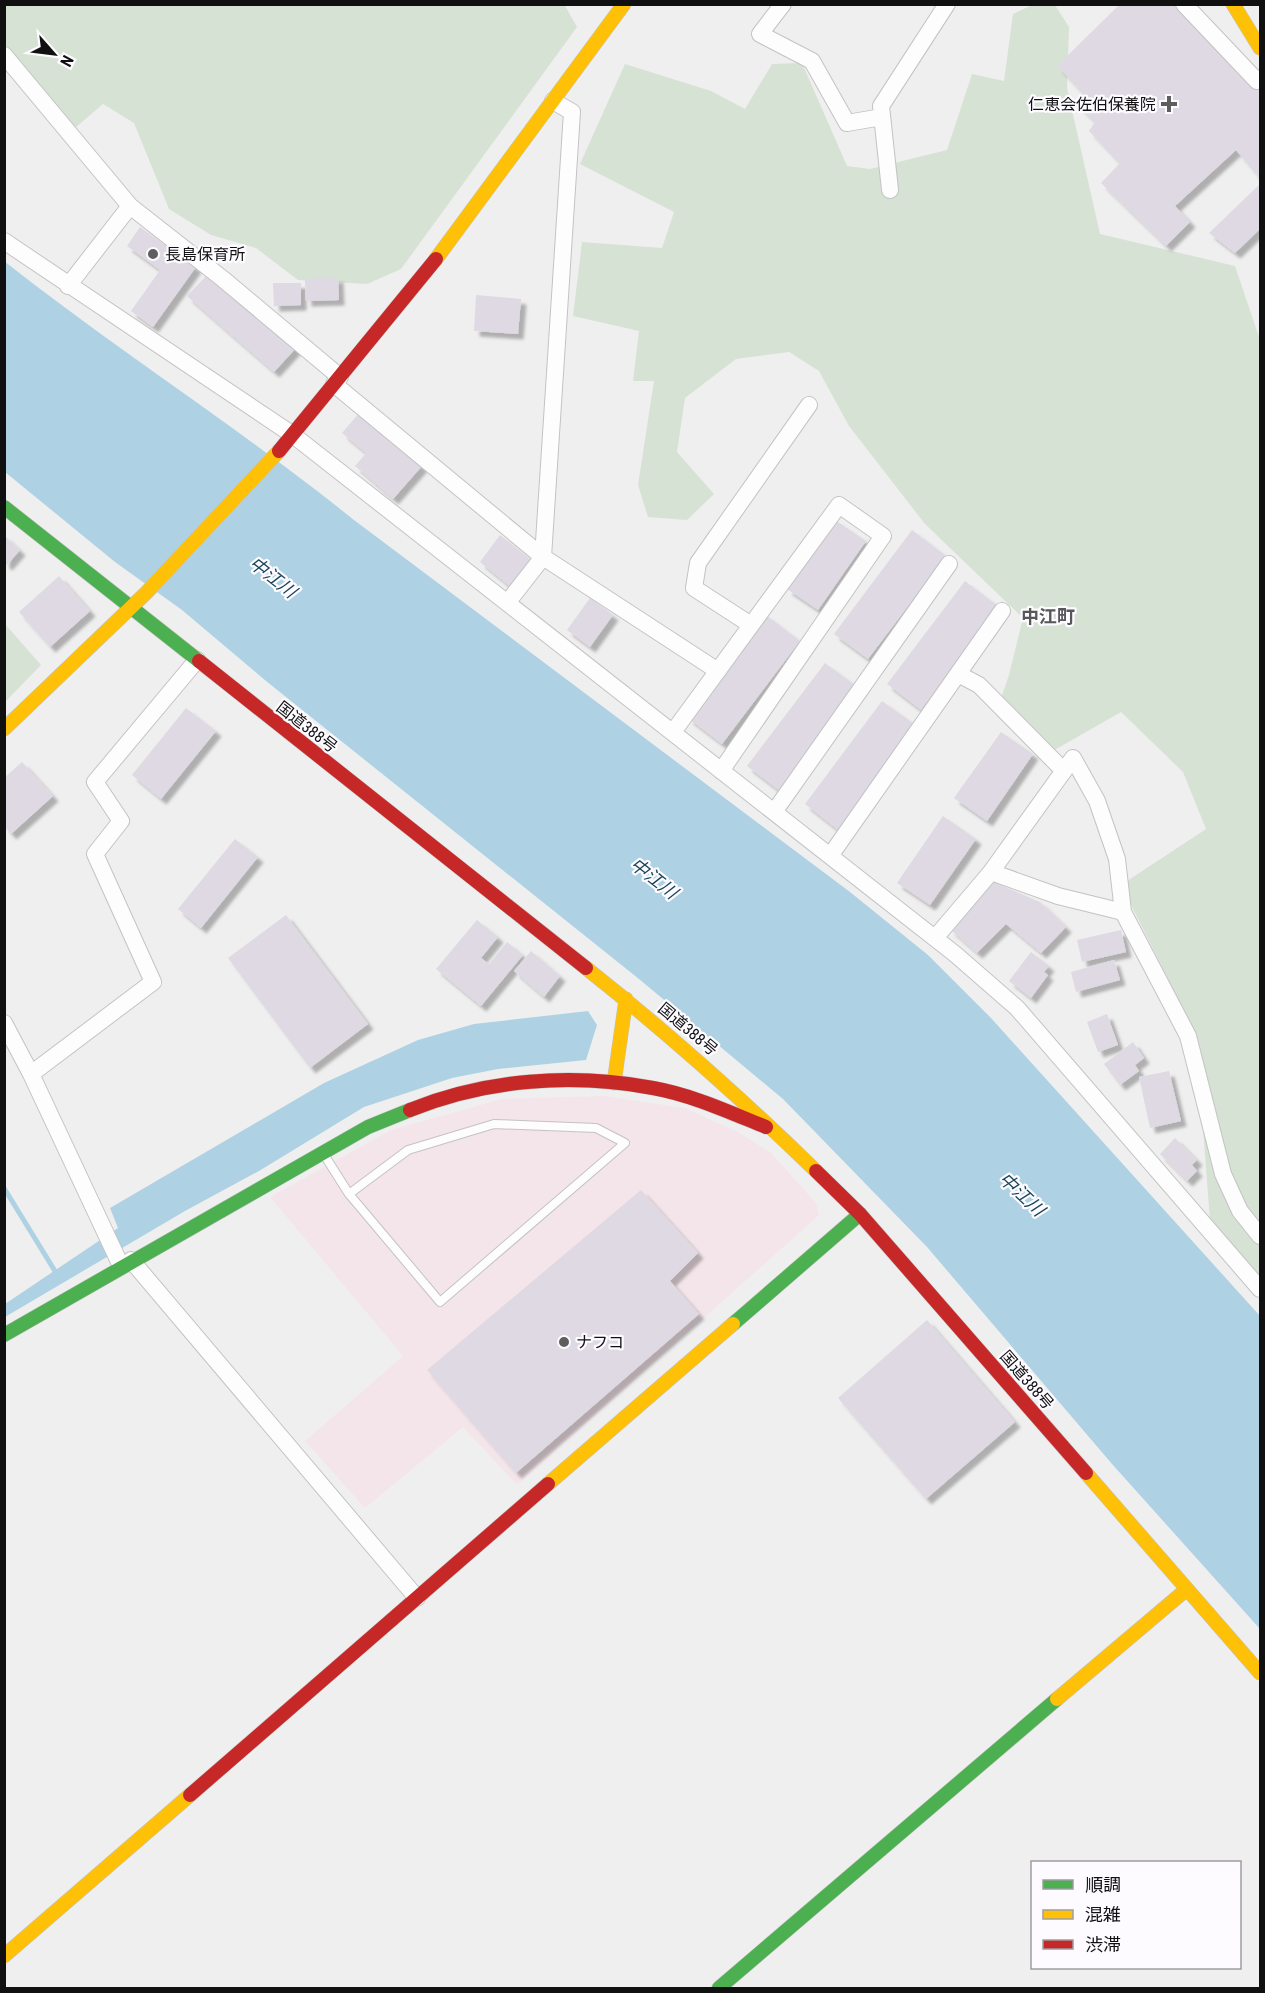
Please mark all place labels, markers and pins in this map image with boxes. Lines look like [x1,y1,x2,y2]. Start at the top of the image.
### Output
place label: 仁恵会佐伯保養院 [1028,95,1156,114]
marker: 仁恵会佐伯保養院 [1160,95,1178,113]
place label: 長島保育所 [165,245,245,264]
marker: 長島保育所 [146,247,160,261]
place label: ナフコ [576,1333,624,1352]
marker: ナフコ [557,1335,571,1349]

